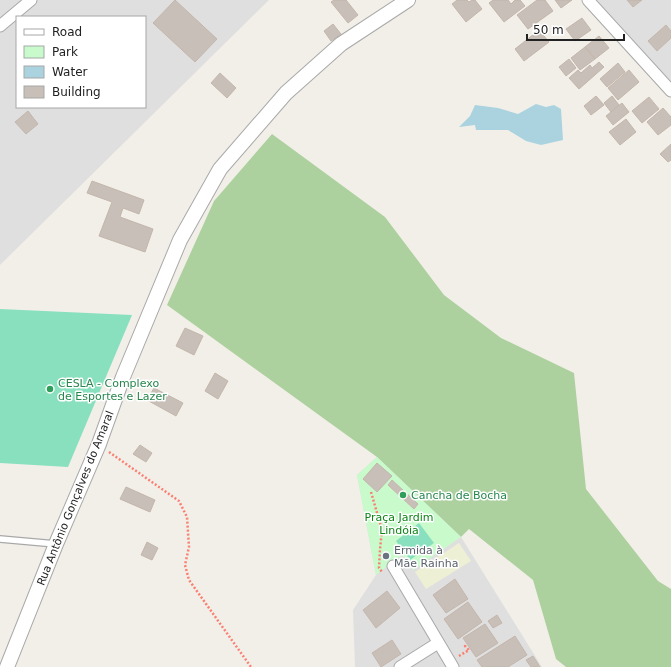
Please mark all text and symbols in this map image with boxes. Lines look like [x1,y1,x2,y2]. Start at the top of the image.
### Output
legend [16,16,146,108]
scale bar [527,16,624,42]
text: 50 m [533,23,564,37]
text: Road [52,25,82,39]
text: Park [52,45,78,59]
text: Water [52,65,88,79]
text: Building [52,85,101,99]
place label: CESLA - Complexo de Esportes e Lazer [58,377,167,403]
marker: CESLA - Complexo de Esportes e Lazer [45,384,55,394]
street label: Rua Antônio Gonçalves do Amaral [34,409,117,587]
place label: Cancha de Bocha [411,489,507,502]
marker: Cancha de Bocha [398,490,408,500]
park label: Praça Jardim Lindóia [364,511,434,537]
place label: Ermida à Mãe Rainha [394,544,458,570]
marker: Ermida à Mãe Rainha [381,551,391,561]

